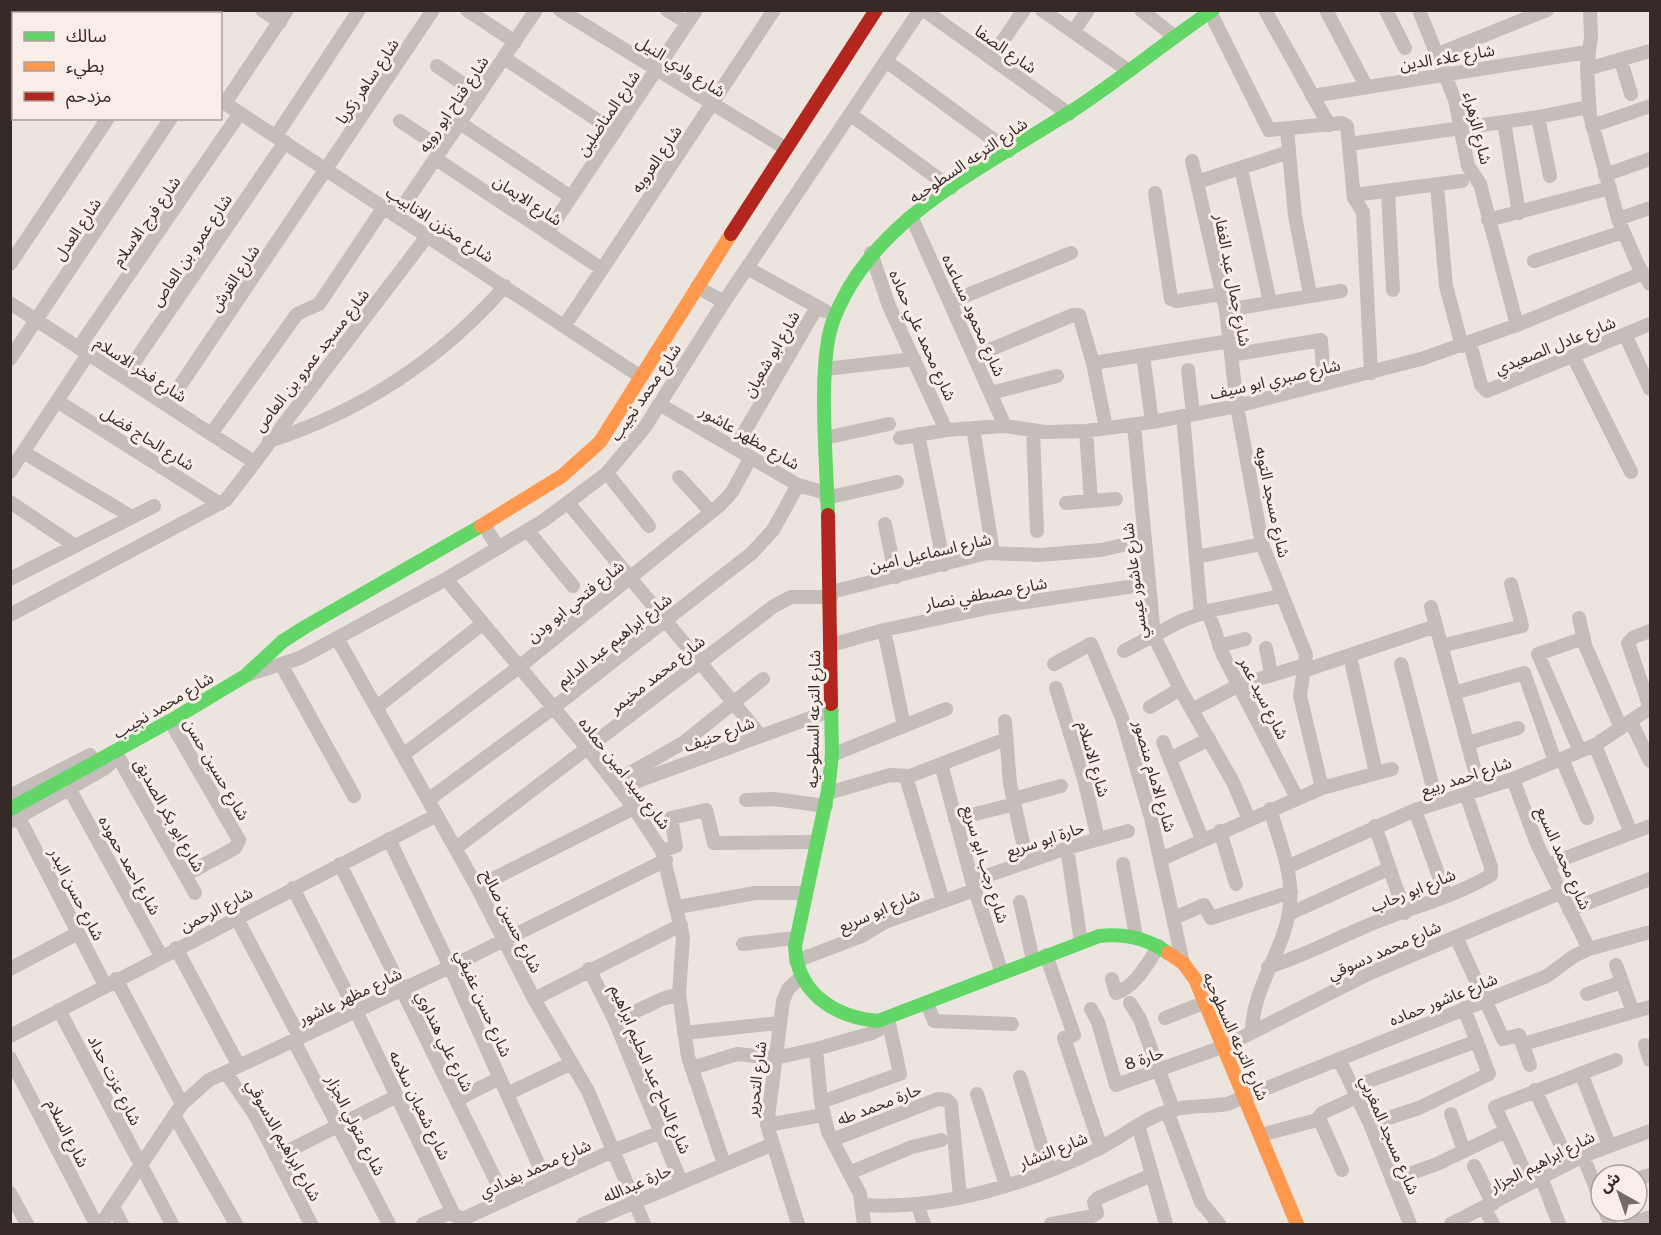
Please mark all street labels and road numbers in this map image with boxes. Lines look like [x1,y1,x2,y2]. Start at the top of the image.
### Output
street label: شارع الصفا [970,21,1040,80]
street label: شارع وادي النيل [631,32,729,104]
street label: شارع ساهر زكريا [332,35,405,129]
street label: شارع علاء الدين [1398,41,1497,77]
street label: شارع فتاح ابو رويه [414,52,495,158]
street label: شارع المناضلين [573,67,647,161]
street label: شارع الزهراء [1456,90,1496,167]
street label: شارع الترعه السطوحيه [906,114,1033,209]
street label: شارع العروبه [627,122,688,198]
street label: شارع الايمان [488,171,566,232]
street label: شارع فرج الاسلام [108,173,187,272]
street label: شارع مخزن الانابيب [381,182,497,269]
street label: شارع عمرو بن العاص [147,190,239,312]
street label: شارع العدل [50,195,108,266]
street label: شارع جمال عبد الغفار [1207,211,1255,348]
street label: شارع القرش [205,241,266,317]
street label: شارع محمود مساعده [935,251,1009,380]
street label: شارع محمد علي حماده [882,267,960,405]
street label: شارع مسجد عمرو بن العاص [250,285,375,437]
street label: شارع ابو شعبان [739,308,806,402]
street label: شارع عادل الصعيدي [1492,313,1619,381]
street label: شارع فخر الاسلام [90,333,190,409]
street label: شارع محمد نجيب [606,340,687,446]
street label: شارع صبري ابو سيف [1208,355,1343,407]
street label: شارع مظهر عاشور [694,401,803,476]
street label: شارع الحاج فضل [96,402,198,477]
street label: شارع مسجد التوبه [1249,445,1294,560]
street label: شارع عاشور عيسي [1118,521,1154,640]
street label: شارع اسماعيل امين [867,529,994,579]
street label: شارع فتحي ابو ودن [523,556,630,649]
street label: شارع مصطفي نصار [923,573,1049,617]
street label: شارع ابراهيم عبد الدايم [553,590,678,694]
street label: شارع محمد مخيمر [605,631,710,720]
street label: شارع الترعه السطوحيه [803,650,827,788]
street label: شارع سيد عمر [1232,653,1292,744]
street label: شارع محمد نجيب [110,668,218,745]
street label: شارع سيد امين حماده [573,713,674,835]
street label: شارع حنيف [681,713,758,759]
street label: شارع حسين حسن [177,715,253,825]
street label: شارع الامام منصور [1126,717,1180,835]
street label: شارع الاسلام [1071,719,1113,800]
street label: شارع احمد ربيع [1418,753,1515,803]
street label: شارع ابو بكر الصديق [128,755,209,877]
street label: شارع رجب ابو سريع [956,803,1012,926]
street label: شارع محمد السبع [1530,804,1595,914]
street label: شارع احمد حموده [92,812,165,920]
street label: حارة ابو سريع [1004,818,1087,864]
street label: شارع حسن البدر [42,844,108,945]
street label: شارع ابو رحاب [1368,865,1460,919]
street label: شارع حسين صالح [475,866,546,977]
street label: شارع الرحمن [177,883,257,939]
street label: شارع ابو سريع [836,885,924,939]
street label: شارع محمد دسوقي [1325,917,1445,987]
street label: شارع حسن عفيفي [449,947,516,1061]
street label: شارع مظهر عاشور [295,964,406,1032]
street label: شارع الترعه السطوحيه [1196,969,1272,1104]
street label: شارع عاشور حماده [1386,969,1501,1033]
street label: شارع الحاج عبد الحليم ابراهيم [604,982,695,1158]
street label: شارع علي هنداوي [409,988,477,1096]
street label: شارع عزت حداد [81,1032,145,1130]
street label: شارع التحرير [742,1040,774,1119]
street label: حارة 8 [1122,1043,1166,1074]
street label: شارع شعبان سلامه [382,1047,454,1164]
street label: شارع متولي الجزار [319,1071,389,1180]
street label: شارع مسجد المغربي [1353,1073,1423,1199]
street label: شارع ابراهيم الدسوقي [240,1076,325,1206]
street label: حارة محمد طه [834,1080,924,1129]
street label: شارع السلام [40,1096,93,1172]
street label: شارع ابراهيم الجزار [1486,1127,1599,1199]
street label: شارع النشار [1015,1128,1092,1176]
street label: شارع محمد بغدادي [476,1135,595,1204]
street label: حارة عبدالله [600,1161,674,1206]

